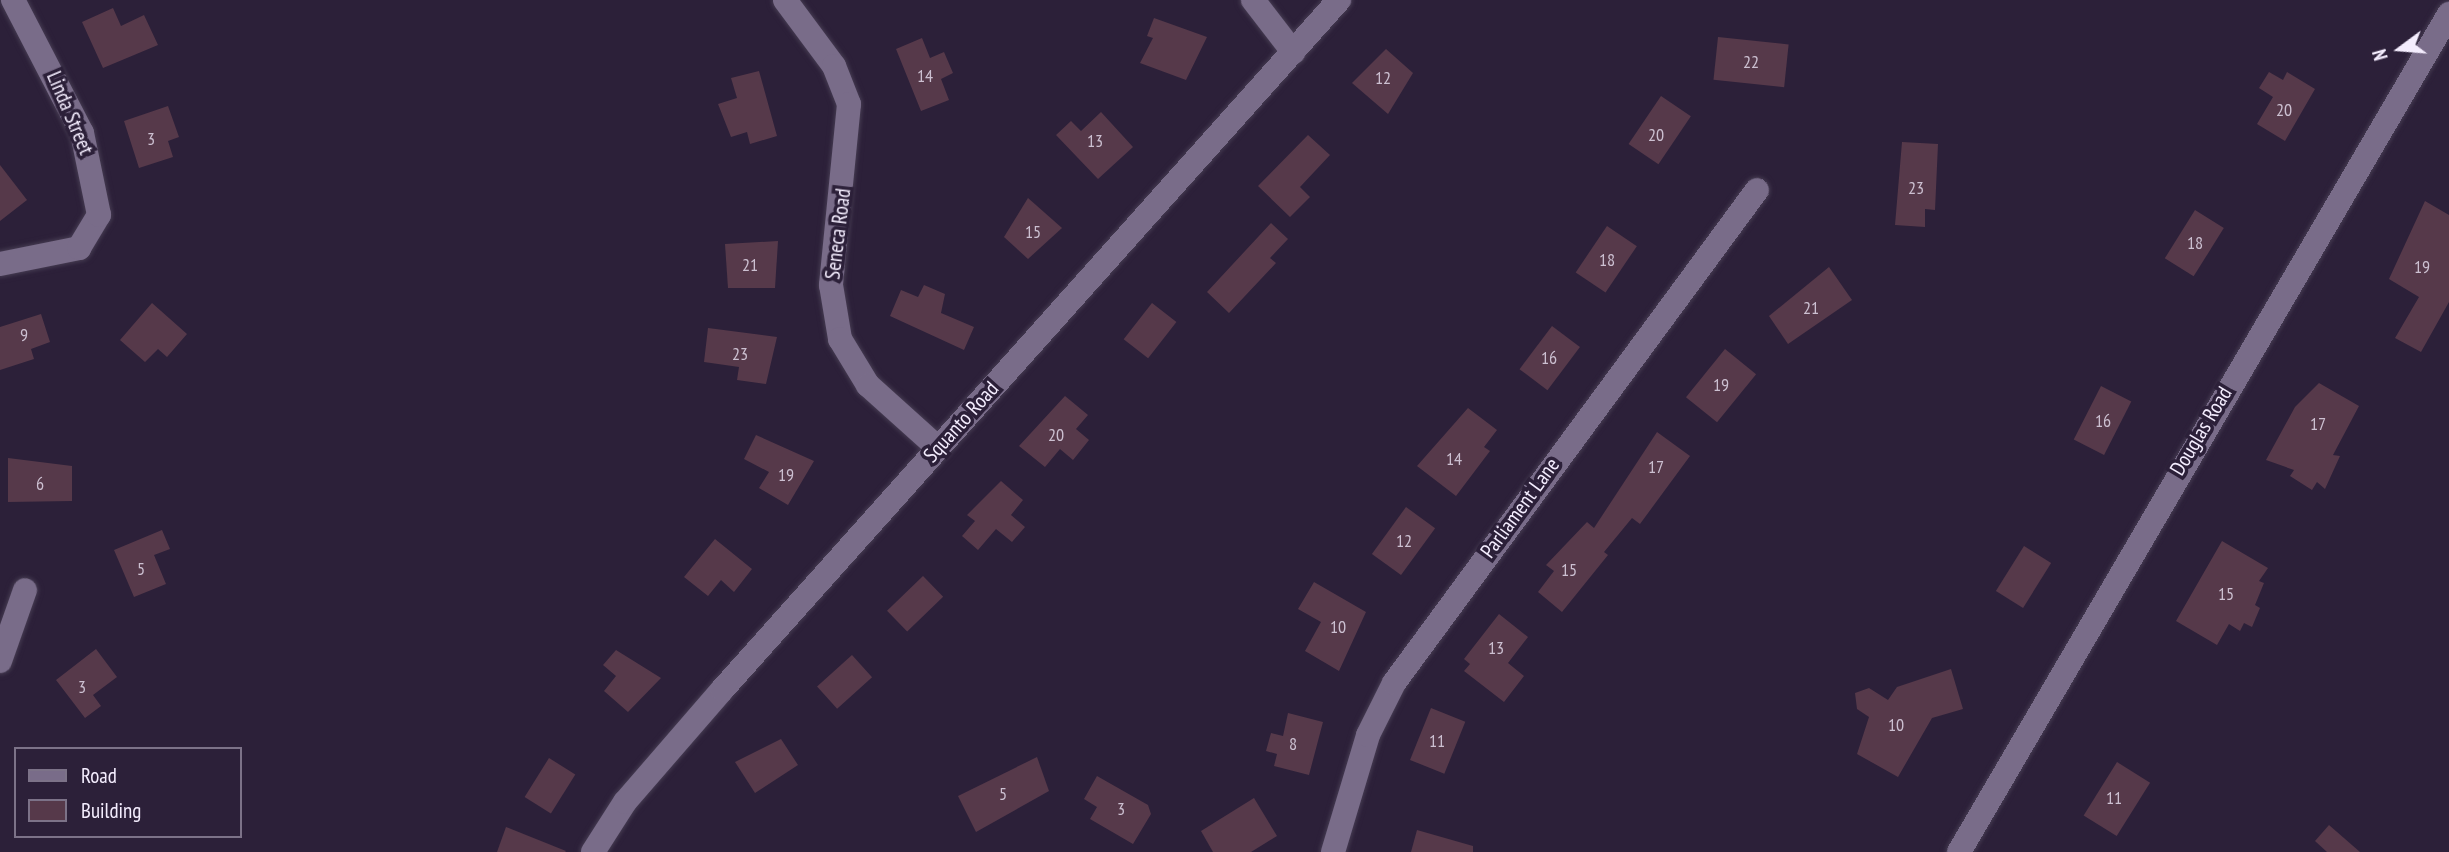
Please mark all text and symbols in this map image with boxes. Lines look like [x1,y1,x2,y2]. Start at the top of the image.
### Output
north arrow [2365,14,2435,84]
text: N [2367,47,2393,63]
house number: 22 [1743,51,1759,73]
house number: 14 [917,65,933,87]
house number: 12 [1375,67,1391,89]
street label: Linda Street [41,68,99,158]
house number: 20 [2276,99,2292,121]
house number: 20 [1648,124,1664,146]
house number: 3 [147,128,155,150]
house number: 13 [1087,130,1103,152]
house number: 23 [1908,177,1924,199]
street label: Seneca Road [820,187,856,281]
house number: 15 [1025,221,1041,243]
house number: 18 [2187,232,2203,254]
house number: 18 [1599,249,1615,271]
house number: 21 [742,254,758,276]
house number: 19 [2414,256,2430,278]
house number: 21 [1803,297,1819,319]
house number: 9 [20,324,28,346]
house number: 23 [732,343,748,365]
house number: 16 [1541,347,1557,369]
house number: 19 [1713,374,1729,396]
street label: Squanto Road [918,377,1004,467]
street label: Douglas Road [2165,382,2237,480]
house number: 16 [2095,410,2111,432]
house number: 17 [2310,413,2326,435]
house number: 20 [1048,424,1064,446]
house number: 14 [1446,448,1462,470]
street label: Parliament Lane [1475,453,1565,563]
house number: 17 [1648,456,1664,478]
house number: 19 [778,464,794,486]
house number: 6 [36,473,44,495]
house number: 12 [1396,530,1412,552]
house number: 5 [137,558,145,580]
house number: 15 [1561,559,1577,581]
house number: 15 [2218,583,2234,605]
house number: 10 [1330,616,1346,638]
house number: 13 [1488,637,1504,659]
house number: 3 [78,676,86,698]
house number: 10 [1888,714,1904,736]
house number: 11 [1429,730,1445,752]
house number: 8 [1289,733,1297,755]
legend [14,747,242,838]
text: Road [81,762,117,789]
house number: 5 [999,783,1007,805]
house number: 11 [2106,787,2122,809]
text: Building [81,797,141,824]
house number: 3 [1117,798,1125,820]

